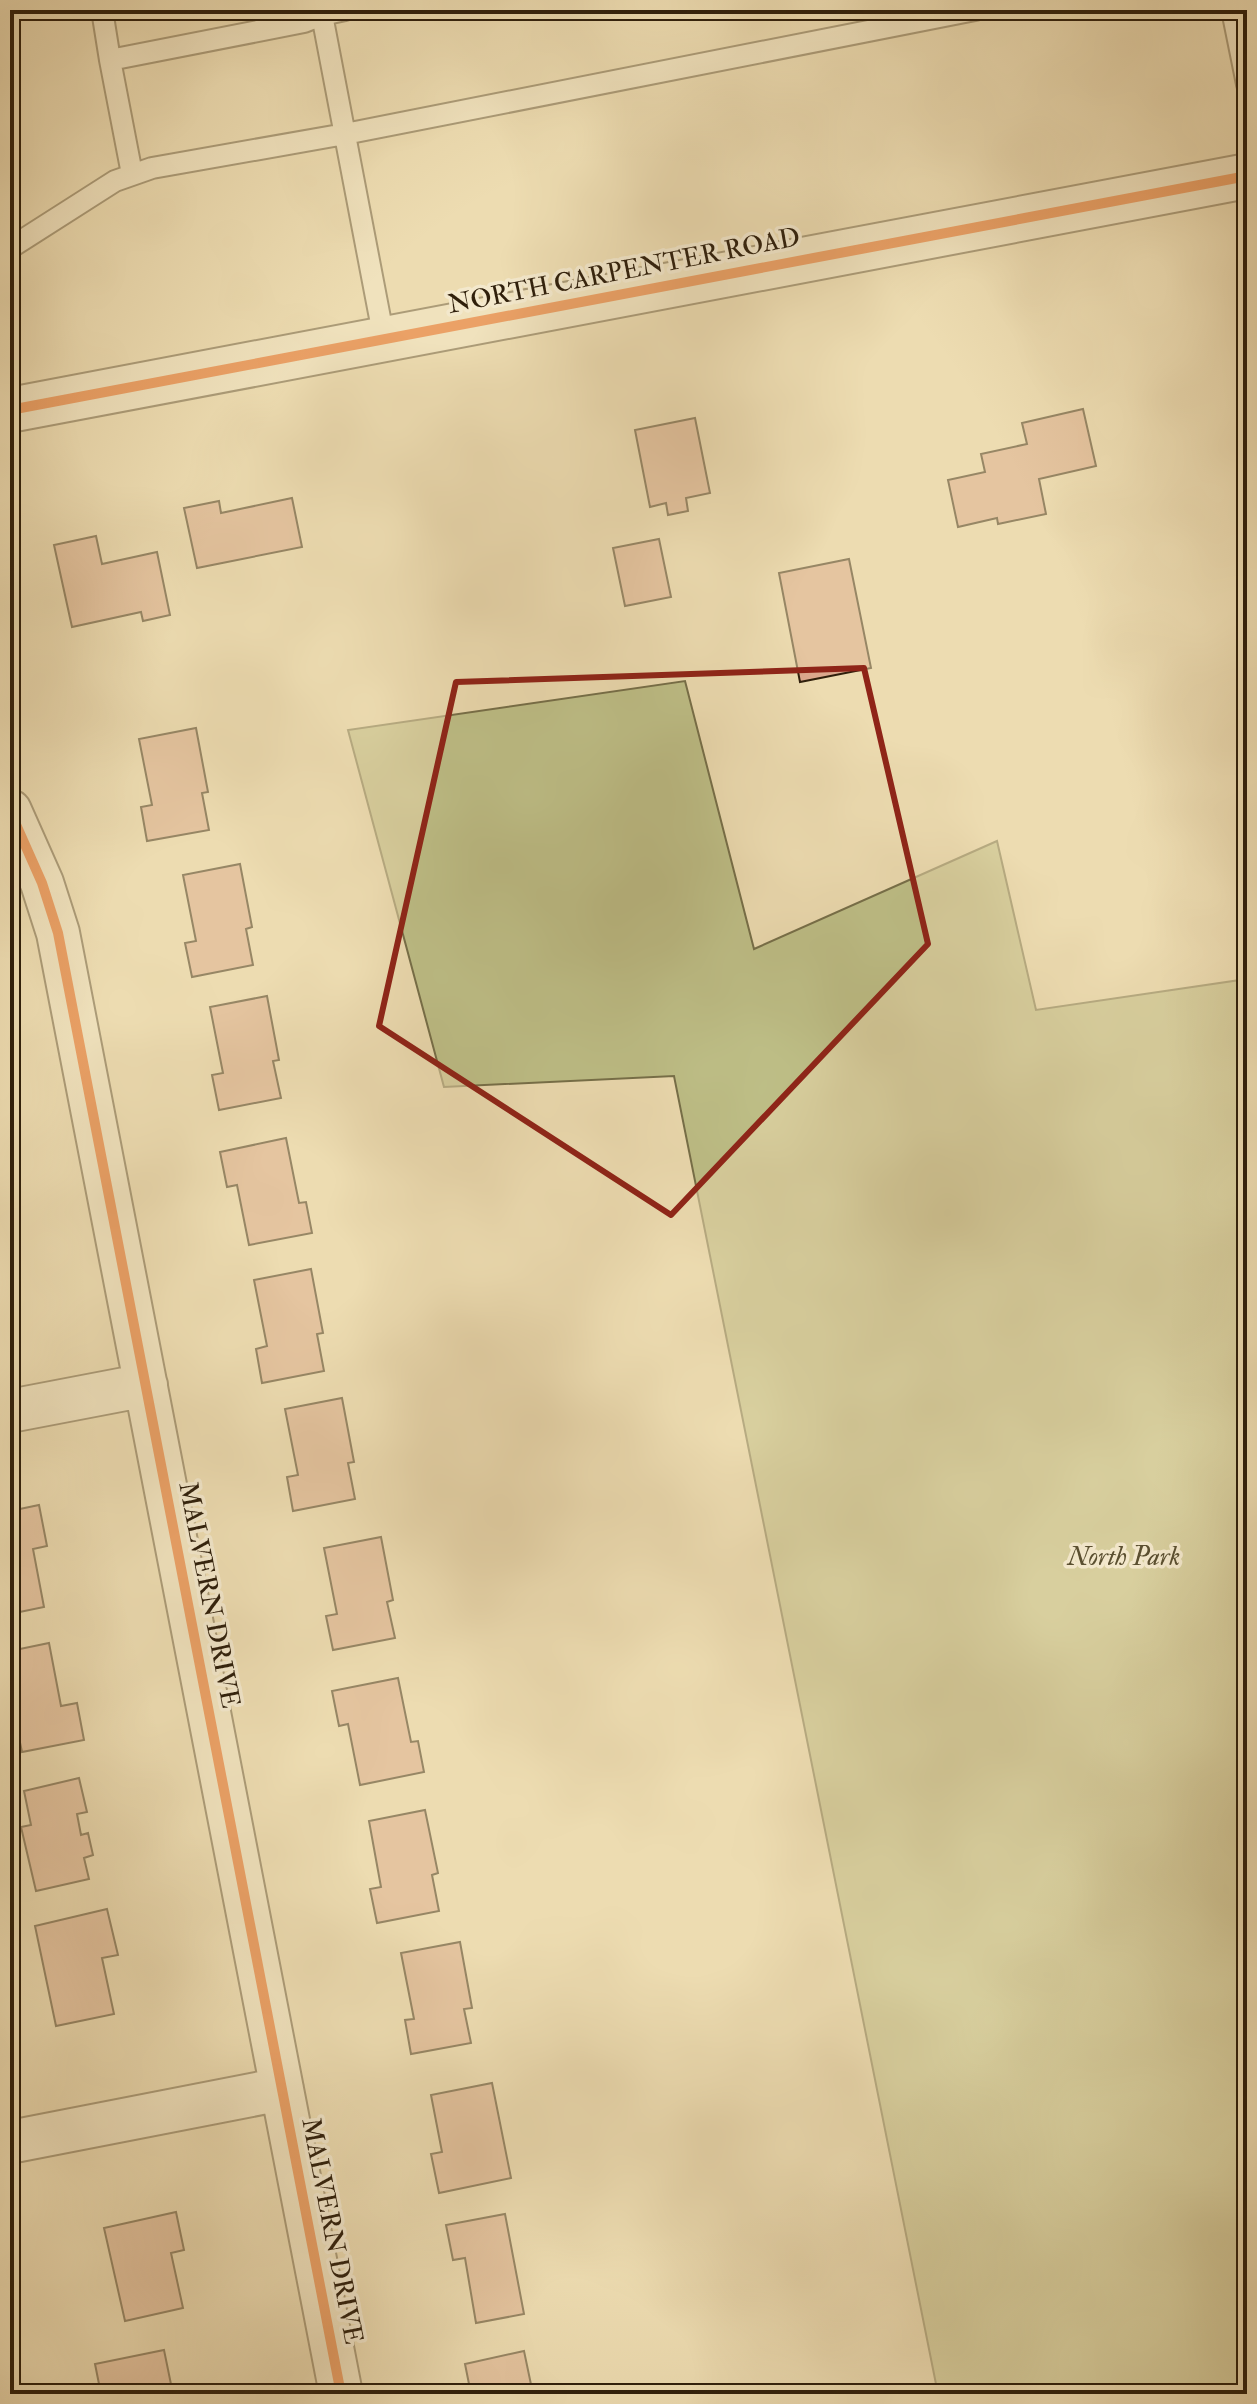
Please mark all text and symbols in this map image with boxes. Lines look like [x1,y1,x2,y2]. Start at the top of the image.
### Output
street label: NORTH CARPENTER ROAD [445,221,803,321]
street label: MALVERN DRIVE [171,1479,247,1711]
park label: North Park [1066,1541,1180,1573]
street label: MALVERN DRIVE [294,2115,370,2347]

